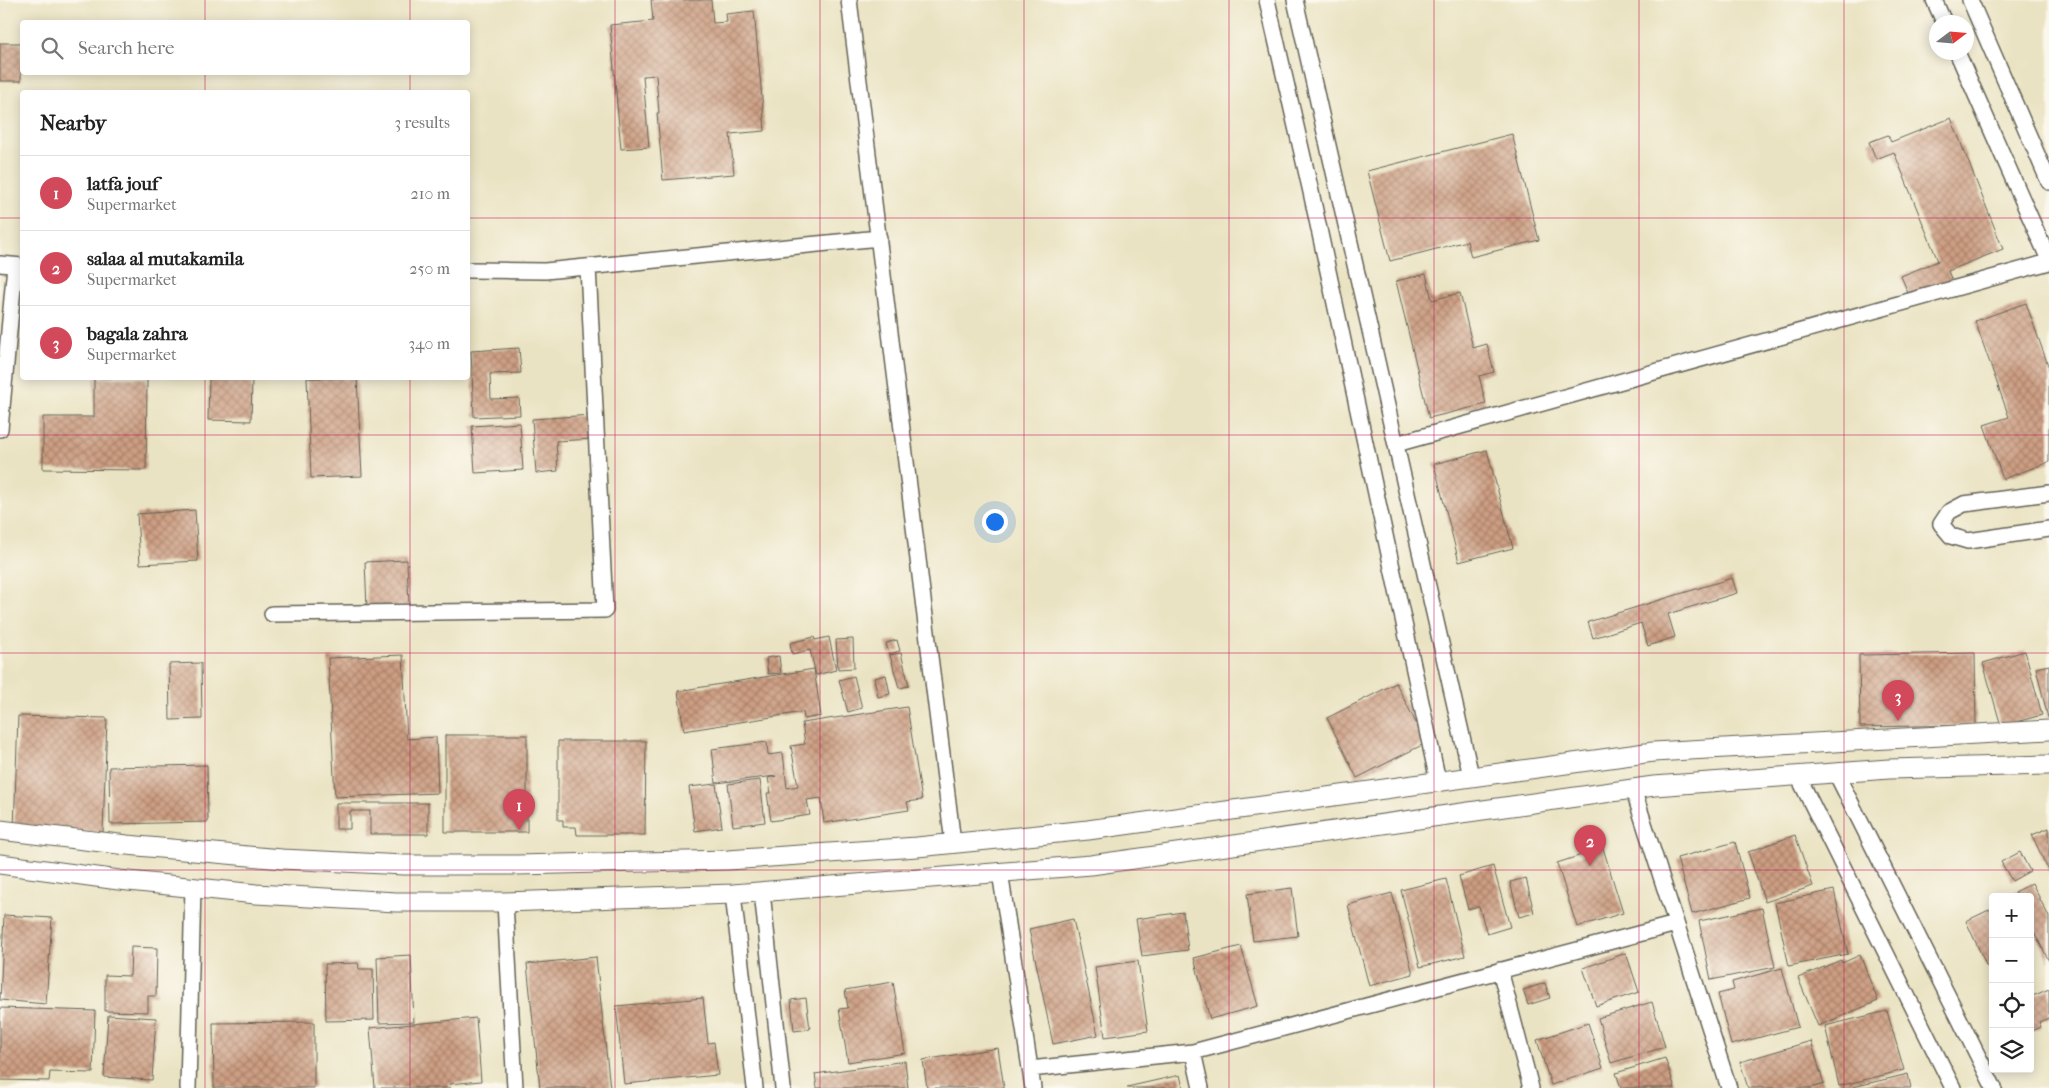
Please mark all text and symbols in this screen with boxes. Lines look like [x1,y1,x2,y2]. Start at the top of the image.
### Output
north arrow [1929,15,1974,60]
search box [20,20,470,75]
icon: search [38,34,66,62]
text: Search here [78,37,174,59]
text: Nearby [40,111,106,135]
text: 3 results [394,113,450,132]
text: latfa jouf [87,173,158,195]
text: 1 [53,184,59,203]
text: 210 m [411,184,450,203]
text: Supermarket [87,195,177,214]
text: salaa al mutakamila [87,248,244,270]
text: 2 [52,259,60,278]
text: 250 m [409,259,450,278]
text: Supermarket [87,270,177,289]
text: bagala zahra [87,323,188,345]
text: 3 [53,334,59,353]
text: 340 m [408,334,450,353]
text: Supermarket [87,345,177,364]
your location [982,509,1008,535]
pin: 3 [1882,680,1914,721]
pin: 1 [503,789,535,830]
pin: 2 [1574,825,1606,866]
map controls [1989,893,2034,1073]
button: + [1989,893,2034,938]
button: − [1989,938,2034,983]
button: locate [1989,983,2034,1028]
button: layers [1989,1028,2034,1073]

